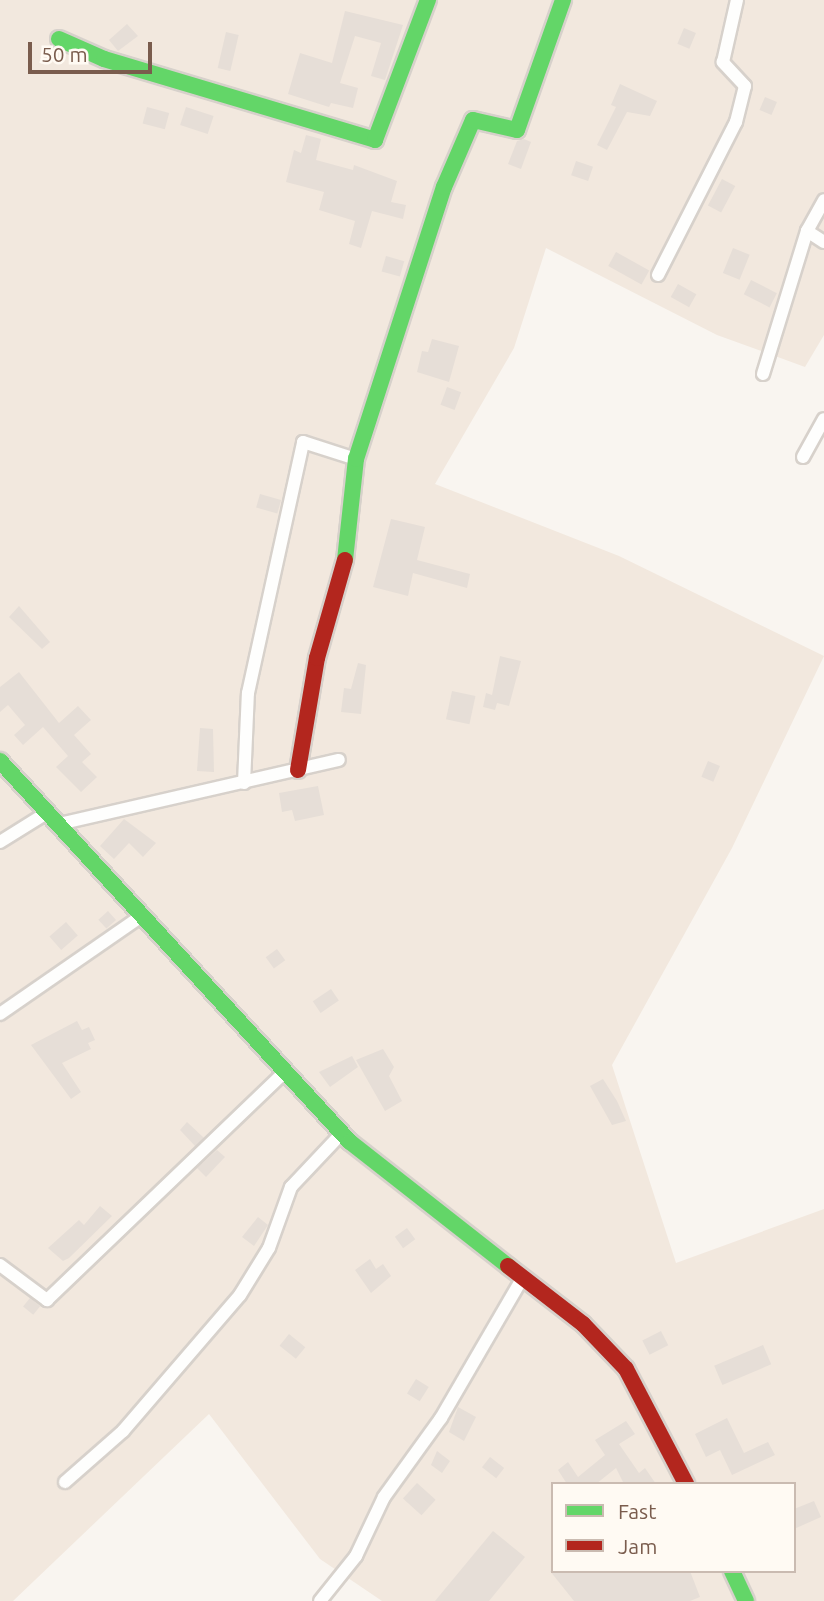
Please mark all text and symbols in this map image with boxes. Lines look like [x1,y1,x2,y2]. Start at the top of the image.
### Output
scale bar [32,28,156,72]
text: 50 m [41,42,88,66]
legend [551,1482,796,1573]
text: Fast [618,1499,656,1523]
text: Jam [618,1534,657,1558]

